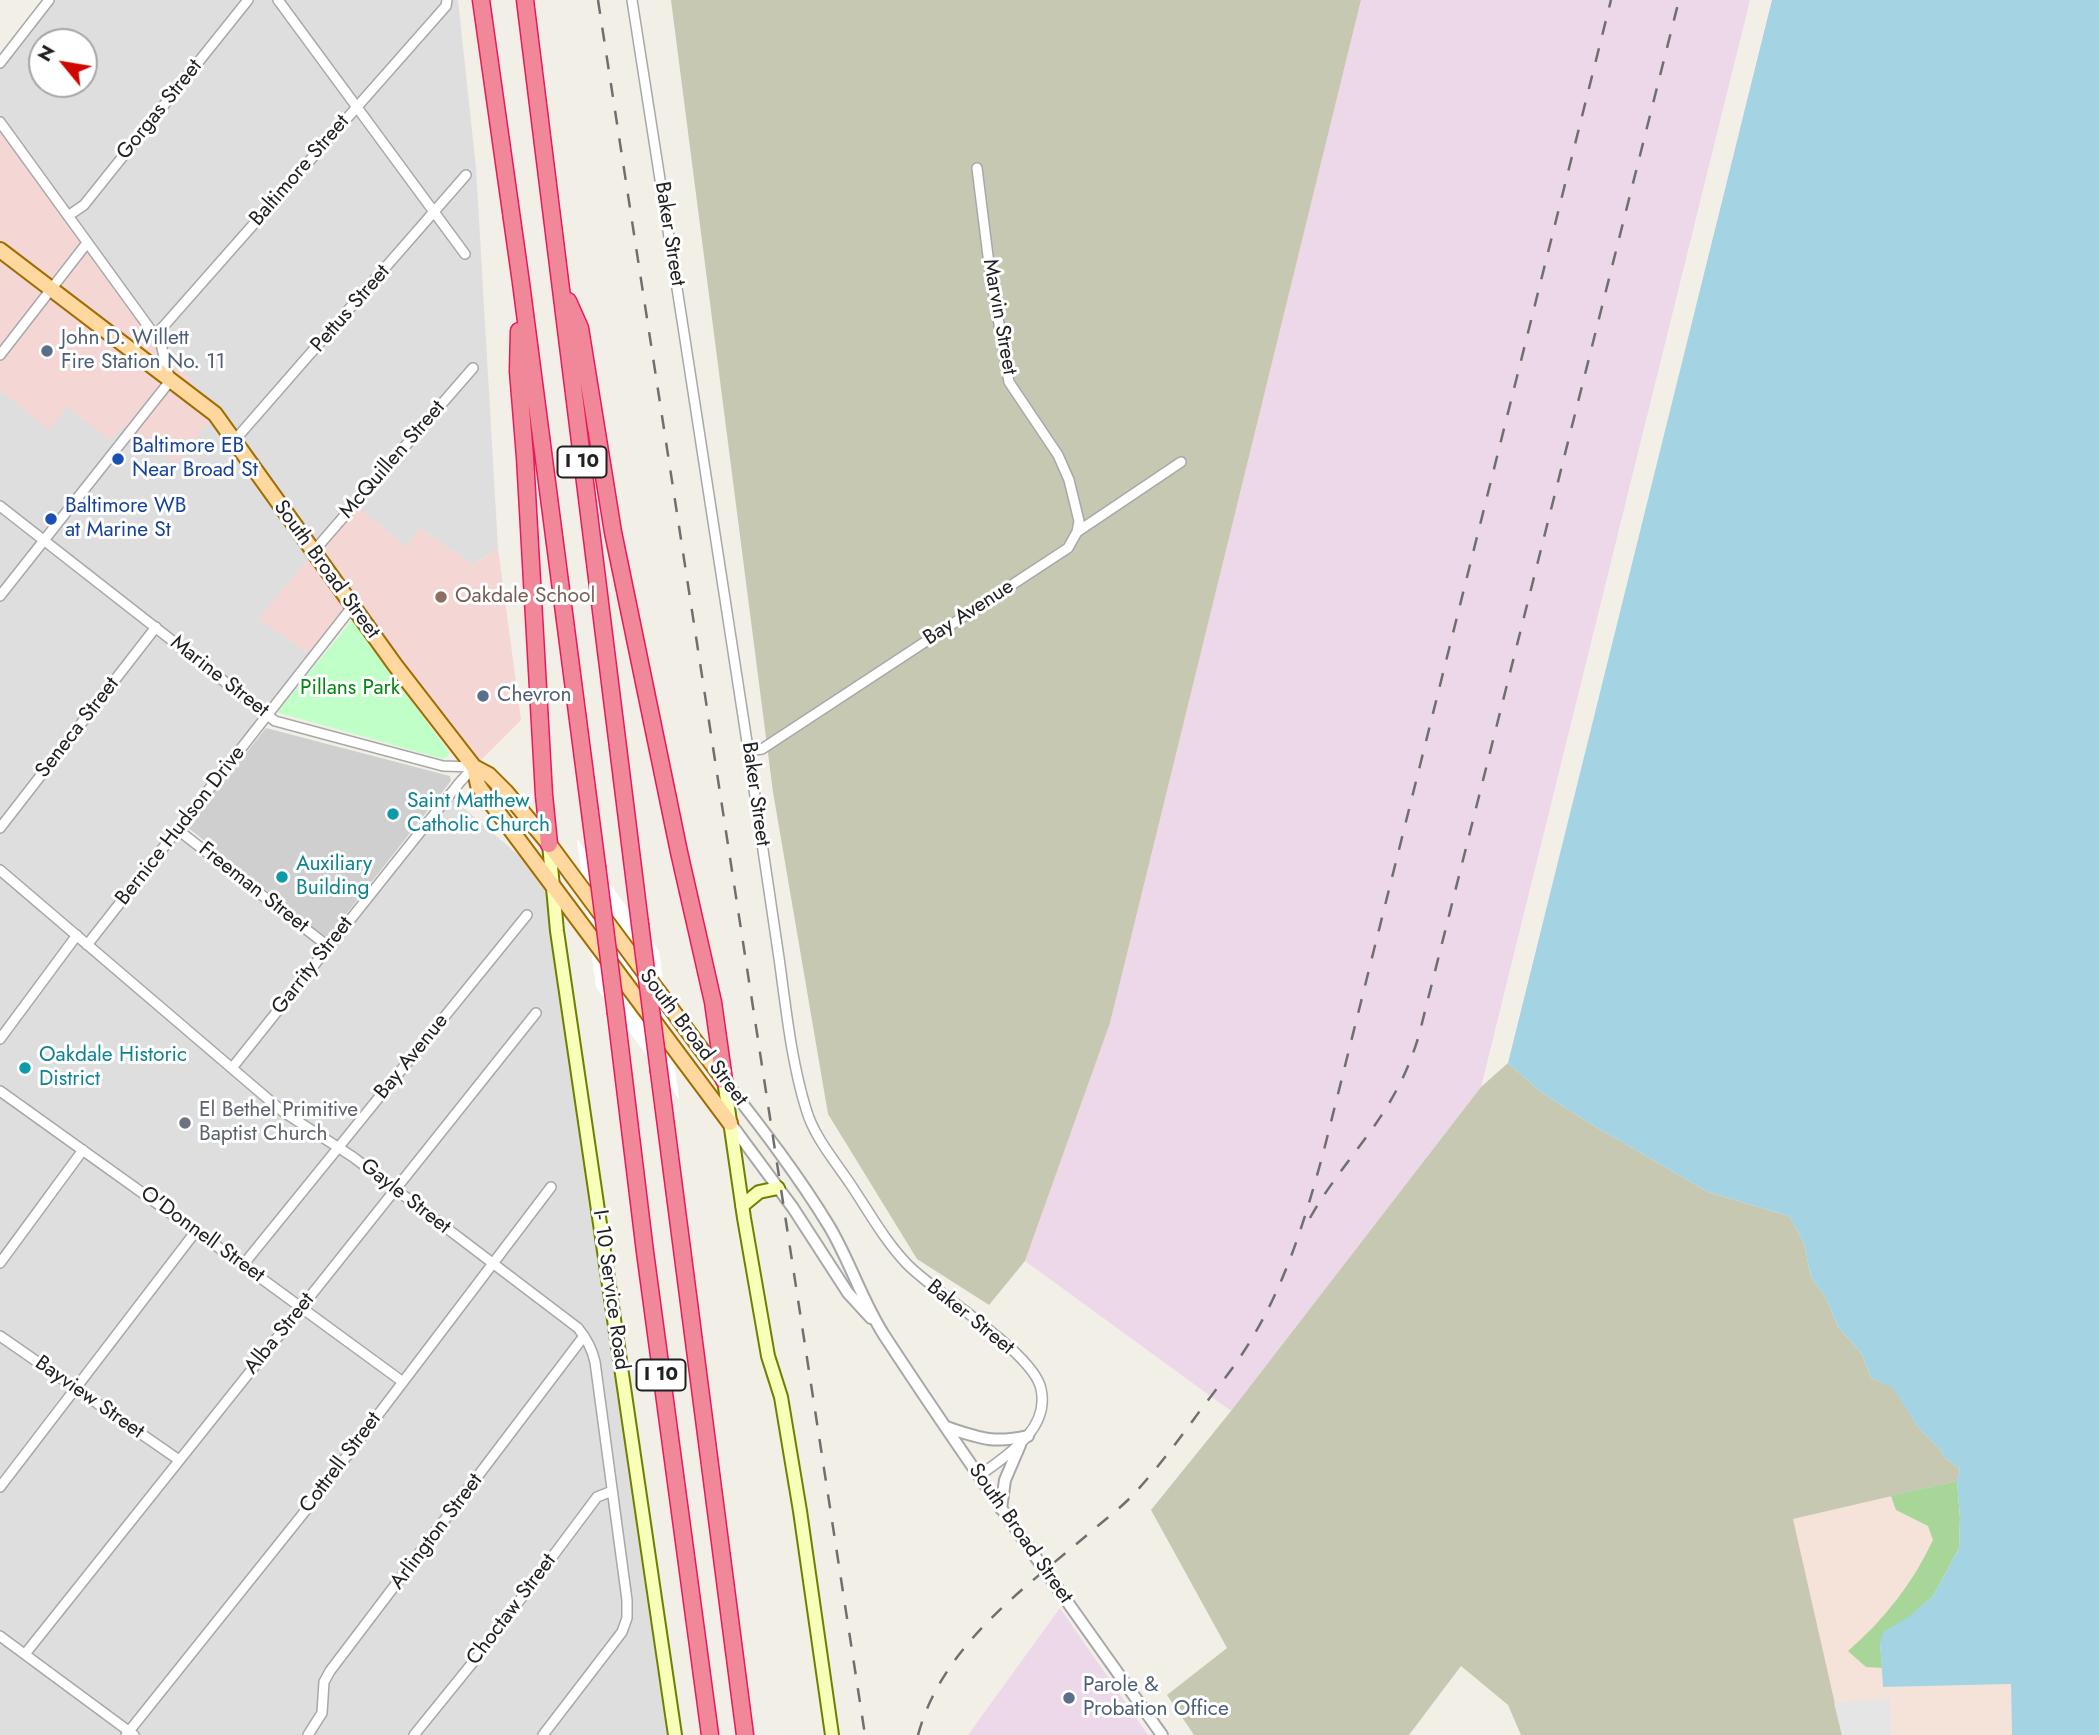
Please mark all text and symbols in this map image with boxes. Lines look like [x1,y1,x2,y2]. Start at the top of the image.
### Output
north arrow [28,28,98,98]
text: N [31,40,62,67]
street label: Gorgas Street [112,55,208,165]
street label: Baltimore Street [245,110,355,232]
street label: Baker Street [648,180,690,288]
street label: Marvin Street [976,257,1022,377]
street label: Pettus Street [306,260,396,358]
place label: John D. Willett Fire Station No. 11 [61,326,225,376]
marker: John D. Willett Fire Station No. 11 [39,343,55,359]
street label: McQuillen Street [335,396,451,524]
place label: Baltimore EB Near Broad St [132,434,258,484]
road number: I 10 [558,446,606,477]
marker: Baltimore EB Near Broad St [110,451,126,467]
place label: Baltimore WB at Marine St [65,494,187,544]
street label: South Broad Street [267,496,385,644]
marker: Baltimore WB at Marine St [43,511,59,527]
street label: Bay Avenue [919,574,1019,652]
place label: Oakdale School [455,584,595,610]
marker: Oakdale School [433,589,449,605]
street label: Marine Street [165,631,273,723]
street label: Seneca Street [31,673,125,783]
park label: Pillans Park [300,676,400,702]
place label: Chevron [497,683,572,709]
marker: Chevron [475,688,491,704]
street label: Baker Street [735,740,775,848]
street label: Bernice Hudson Drive [111,741,251,911]
place label: Saint Matthew Catholic Church [407,789,550,839]
marker: Saint Matthew Catholic Church [385,806,401,822]
street label: Freeman Street [193,837,313,939]
place label: Auxiliary Building [296,852,372,902]
marker: Auxiliary Building [274,869,290,885]
street label: Garrity Street [267,912,359,1020]
street label: South Broad Street [633,965,753,1111]
street label: Bay Avenue [370,1009,454,1105]
place label: Oakdale Historic District [39,1043,187,1093]
marker: Oakdale Historic District [17,1060,33,1076]
place label: El Bethel Primitive Baptist Church [199,1098,358,1148]
marker: El Bethel Primitive Baptist Church [177,1115,193,1131]
street label: Gayle Street [355,1154,455,1240]
street label: O'Donnell Street [135,1182,269,1288]
street label: I- 10 Service Road [586,1208,634,1372]
street label: Baker Street [921,1275,1019,1361]
street label: Alba Street [240,1288,320,1380]
street label: Bayview Street [30,1351,148,1445]
road number: I 10 [636,1359,686,1390]
street label: Cottrell Street [295,1408,387,1518]
street label: South Broad Street [962,1459,1078,1609]
street label: Arlington Street [385,1469,489,1595]
street label: Choctaw Street [462,1549,562,1671]
place label: Parole & Probation Office [1083,1673,1229,1723]
marker: Parole & Probation Office [1061,1690,1077,1706]

